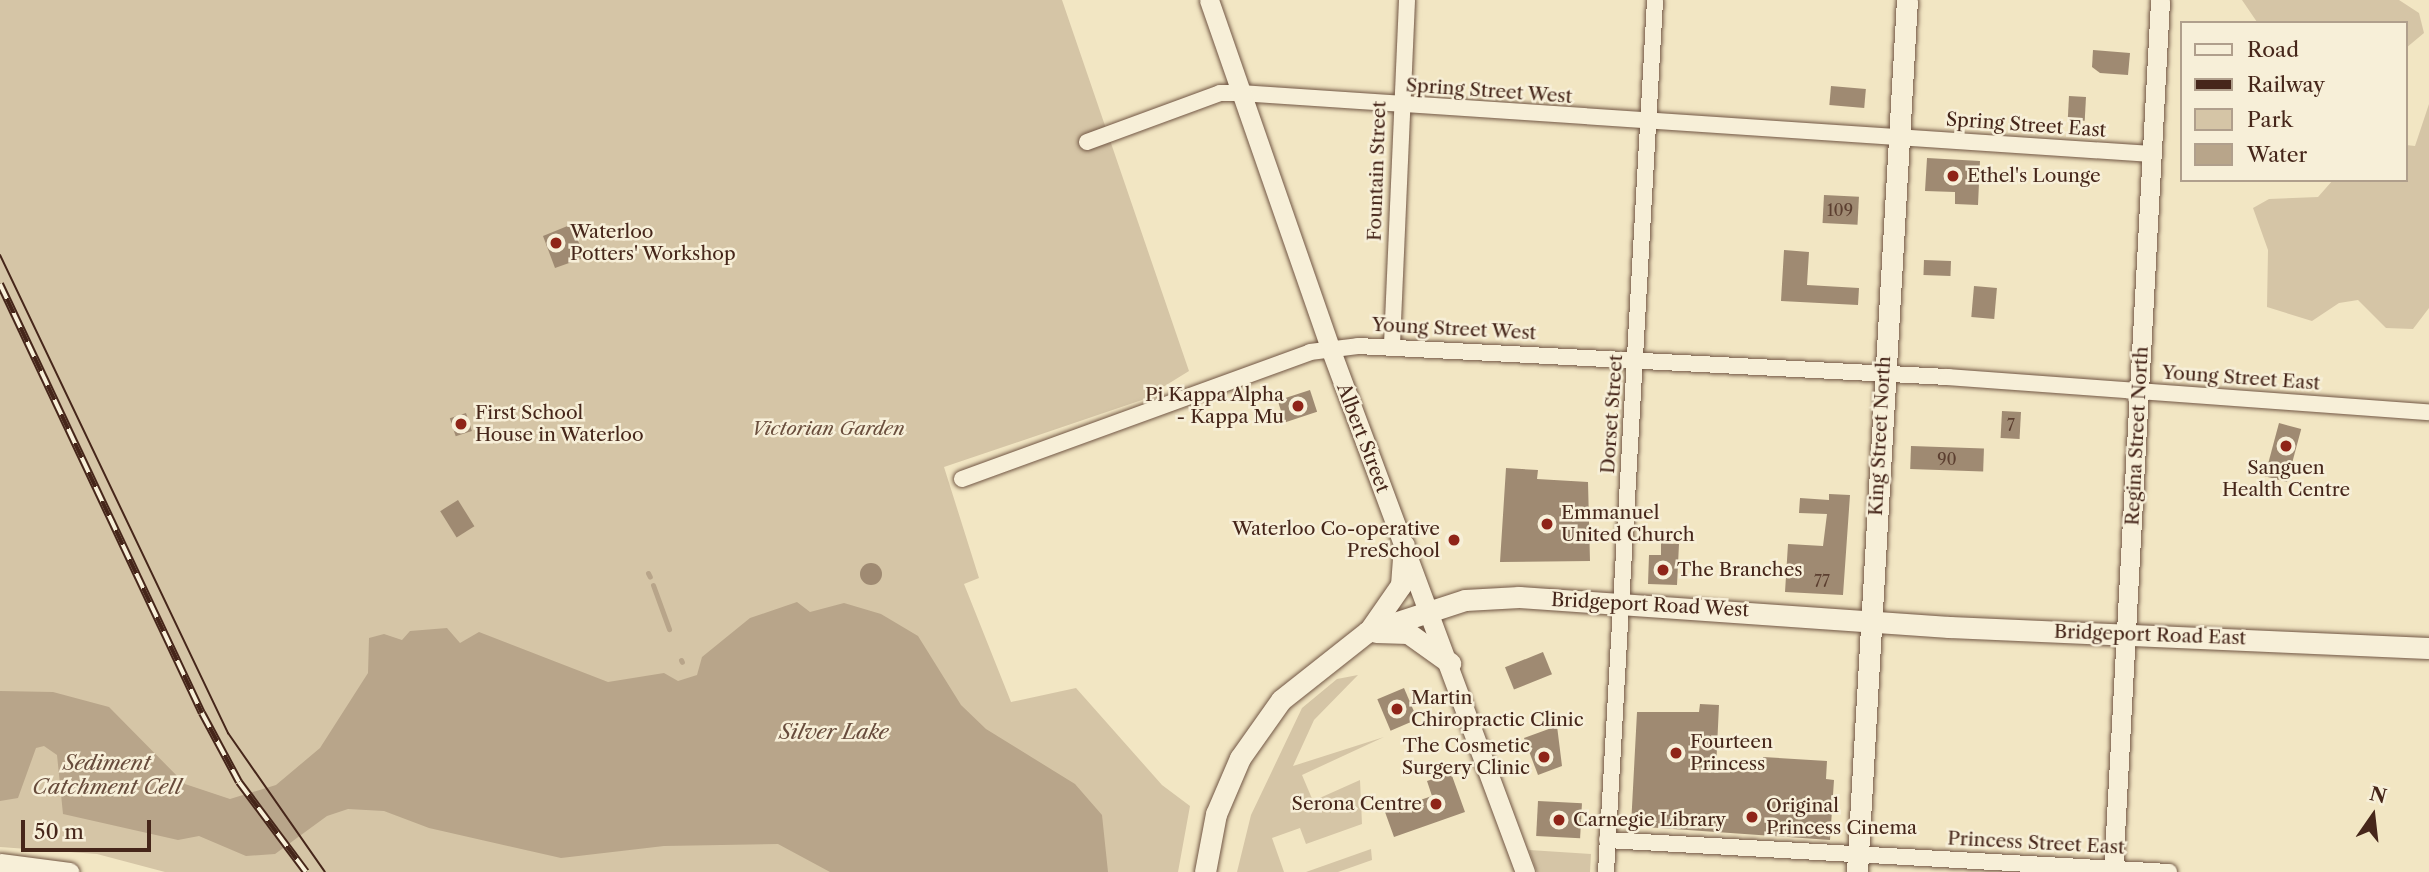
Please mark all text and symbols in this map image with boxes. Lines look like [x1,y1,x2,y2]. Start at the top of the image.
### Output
legend [2180,21,2408,182]
text: Road [2247,37,2299,62]
text: Railway [2247,72,2325,97]
street label: Spring Street West [1405,74,1573,108]
street label: Fountain Street [1363,101,1391,241]
text: Park [2247,107,2293,132]
street label: Spring Street East [1945,108,2107,142]
text: Water [2247,142,2307,167]
place label: Ethel's Lounge [1967,165,2101,187]
marker: Ethel's Lounge [1945,168,1961,184]
house number: 109 [1827,200,1853,220]
place label: Waterloo Potters' Workshop [570,221,737,265]
marker: Waterloo Potters' Workshop [548,235,564,251]
street label: Young Street West [1371,313,1537,345]
street label: Regina Street North [2121,346,2153,526]
street label: Dorset Street [1596,354,1628,474]
street label: King Street North [1864,356,1896,516]
street label: Young Street East [2161,361,2321,395]
street label: Albert Street [1332,380,1394,496]
place label: Pi Kappa Alpha - Kappa Mu [1144,384,1284,428]
marker: Pi Kappa Alpha - Kappa Mu [1290,398,1306,414]
place label: First School House in Waterloo [475,402,644,446]
house number: 7 [2007,415,2015,435]
marker: First School House in Waterloo [453,416,469,432]
park label: Victorian Garden [751,418,905,440]
marker: Sanguen Health Centre [2278,438,2294,454]
house number: 90 [1937,449,1957,469]
place label: Sanguen Health Centre [2222,457,2350,501]
place label: Emmanuel United Church [1561,502,1695,546]
marker: Emmanuel United Church [1539,516,1555,532]
place label: Waterloo Co-operative PreSchool [1232,518,1440,562]
marker: Waterloo Co-operative PreSchool [1446,532,1462,548]
place label: The Branches [1677,559,1803,581]
marker: The Branches [1655,562,1671,578]
house number: 77 [1814,571,1830,591]
street label: Bridgeport Road West [1550,588,1750,622]
street label: Bridgeport Road East [2053,620,2247,650]
place label: Martin Chiropractic Clinic [1411,687,1584,731]
marker: Martin Chiropractic Clinic [1389,701,1405,717]
water label: Silver Lake [779,719,889,745]
place label: Fourteen Princess [1690,731,1773,775]
place label: The Cosmetic Surgery Clinic [1401,735,1530,779]
marker: Fourteen Princess [1668,745,1684,761]
marker: The Cosmetic Surgery Clinic [1536,749,1552,765]
water label: Sediment Catchment Cell [32,750,182,800]
north arrow [2338,781,2408,851]
text: N [2367,782,2389,808]
place label: Serona Centre [1291,793,1422,815]
place label: Original Princess Cinema [1766,795,1917,839]
marker: Serona Centre [1428,796,1444,812]
scale bar [24,806,154,850]
place label: Carnegie Library [1573,809,1726,831]
marker: Original Princess Cinema [1744,809,1760,825]
marker: Carnegie Library [1551,812,1567,828]
text: 50 m [34,819,84,844]
street label: Princess Street East [1947,827,2125,859]

